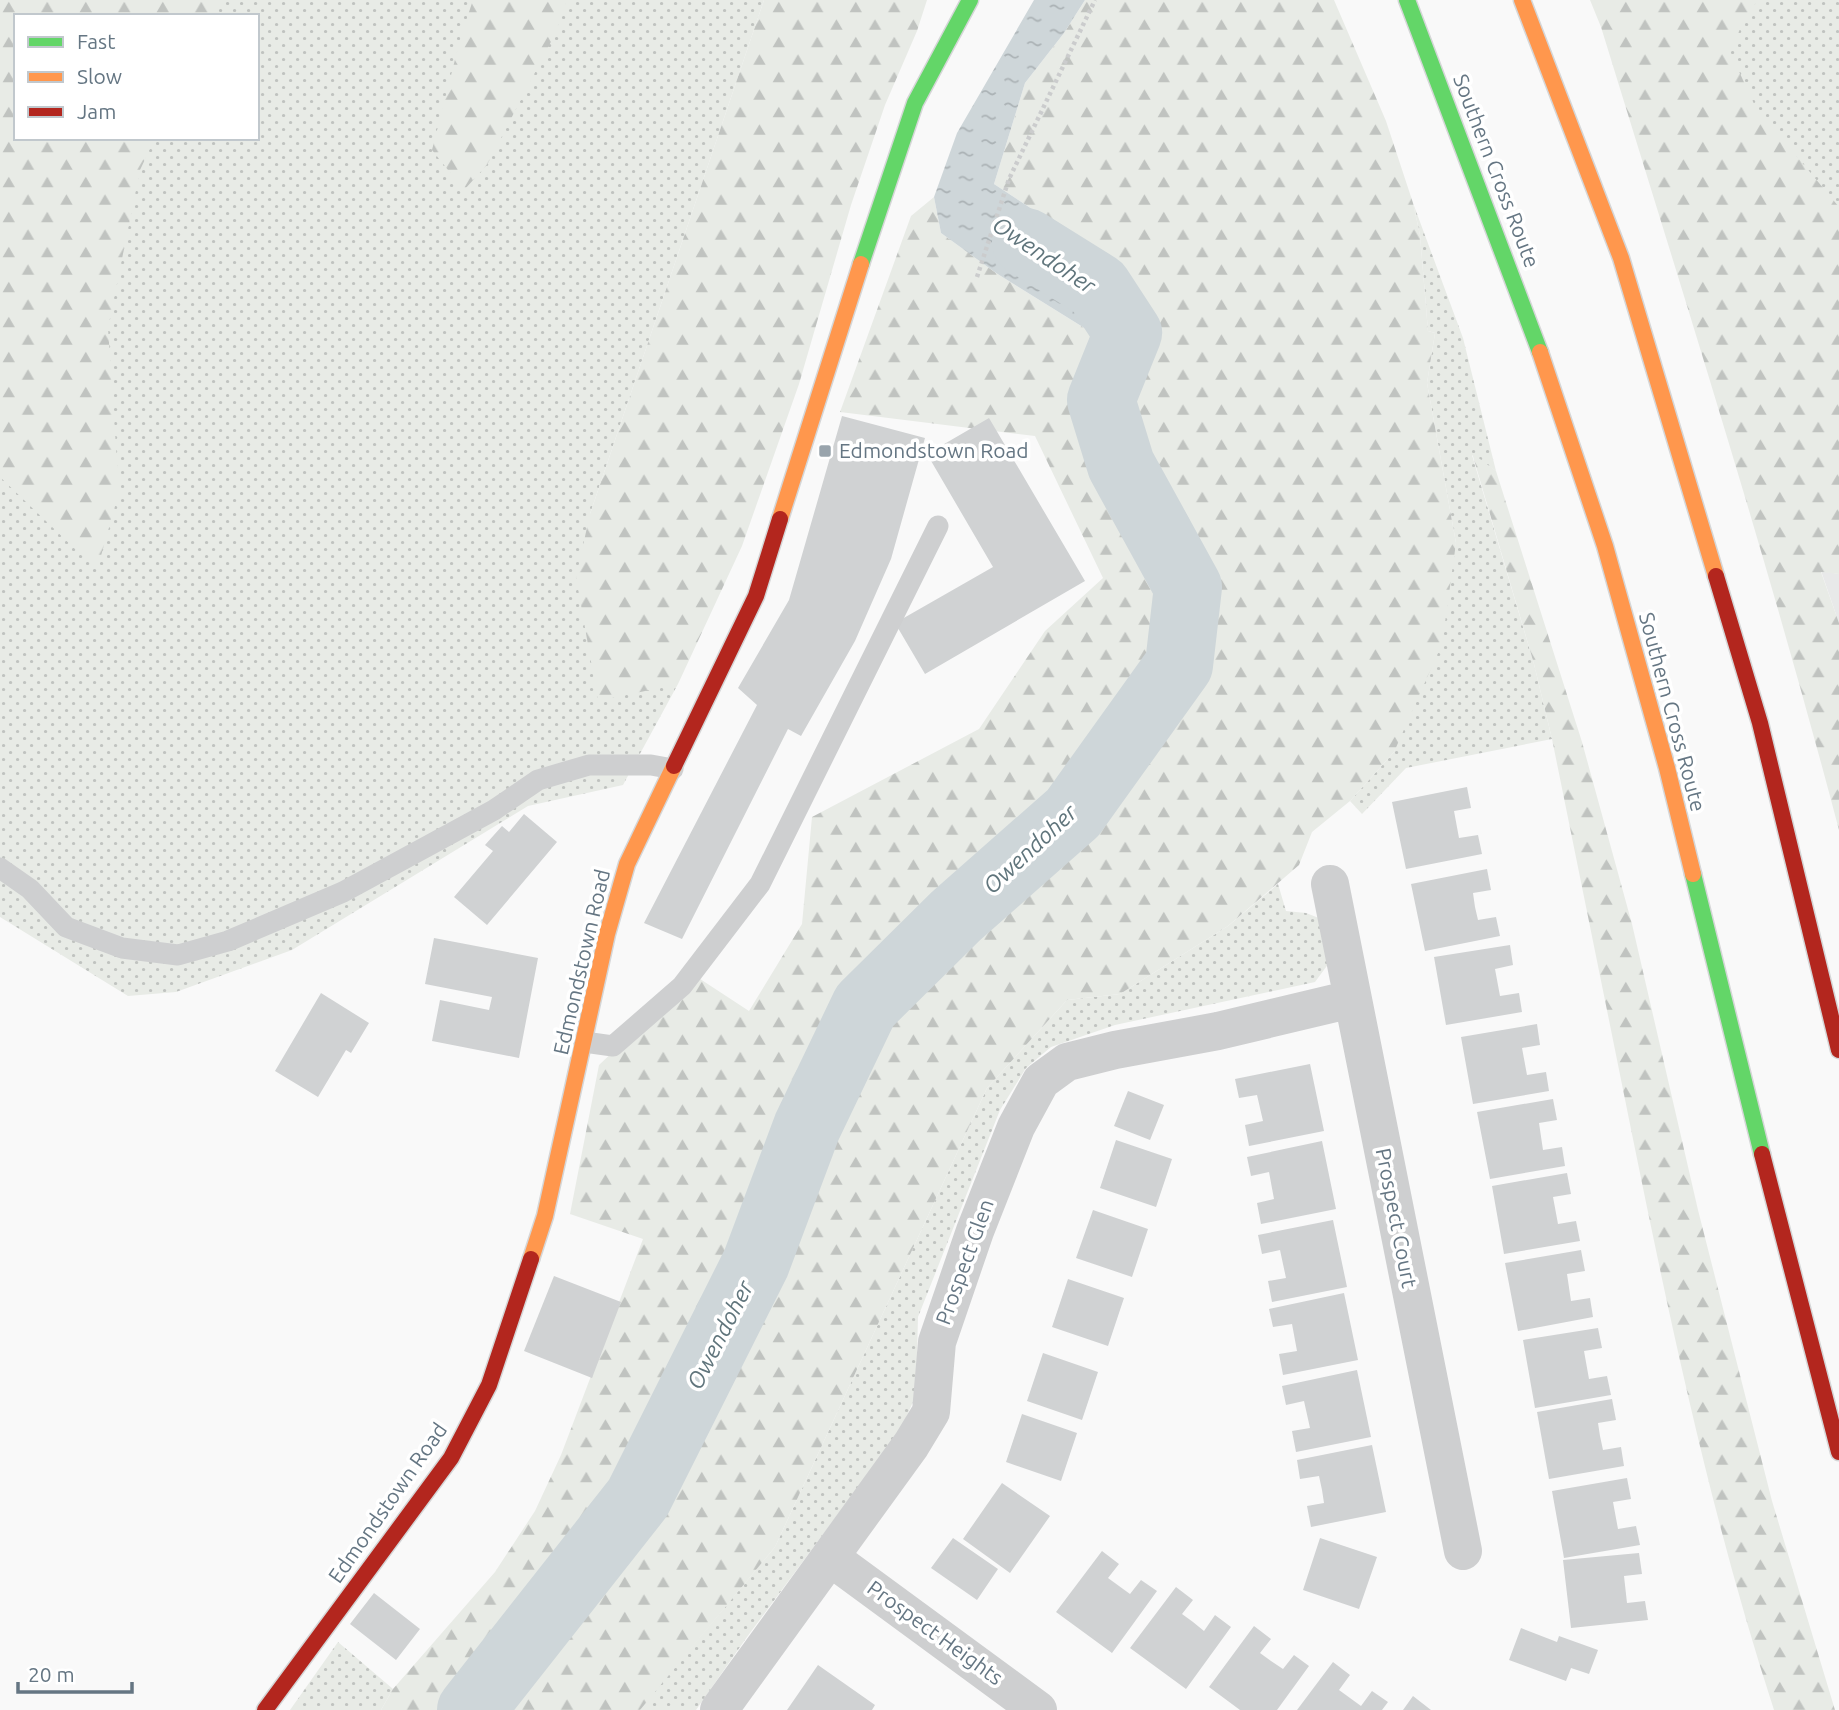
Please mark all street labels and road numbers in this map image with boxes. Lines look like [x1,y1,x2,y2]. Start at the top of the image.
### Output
street label: Southern Cross Route [1449,71,1545,271]
street label: Southern Cross Route [1635,610,1711,814]
street label: Edmondstown Road [548,867,614,1057]
street label: Prospect Court [1372,1146,1422,1290]
street label: Prospect Glen [930,1196,998,1328]
street label: Edmondstown Road [323,1418,451,1587]
street label: Prospect Heights [863,1575,1008,1689]

